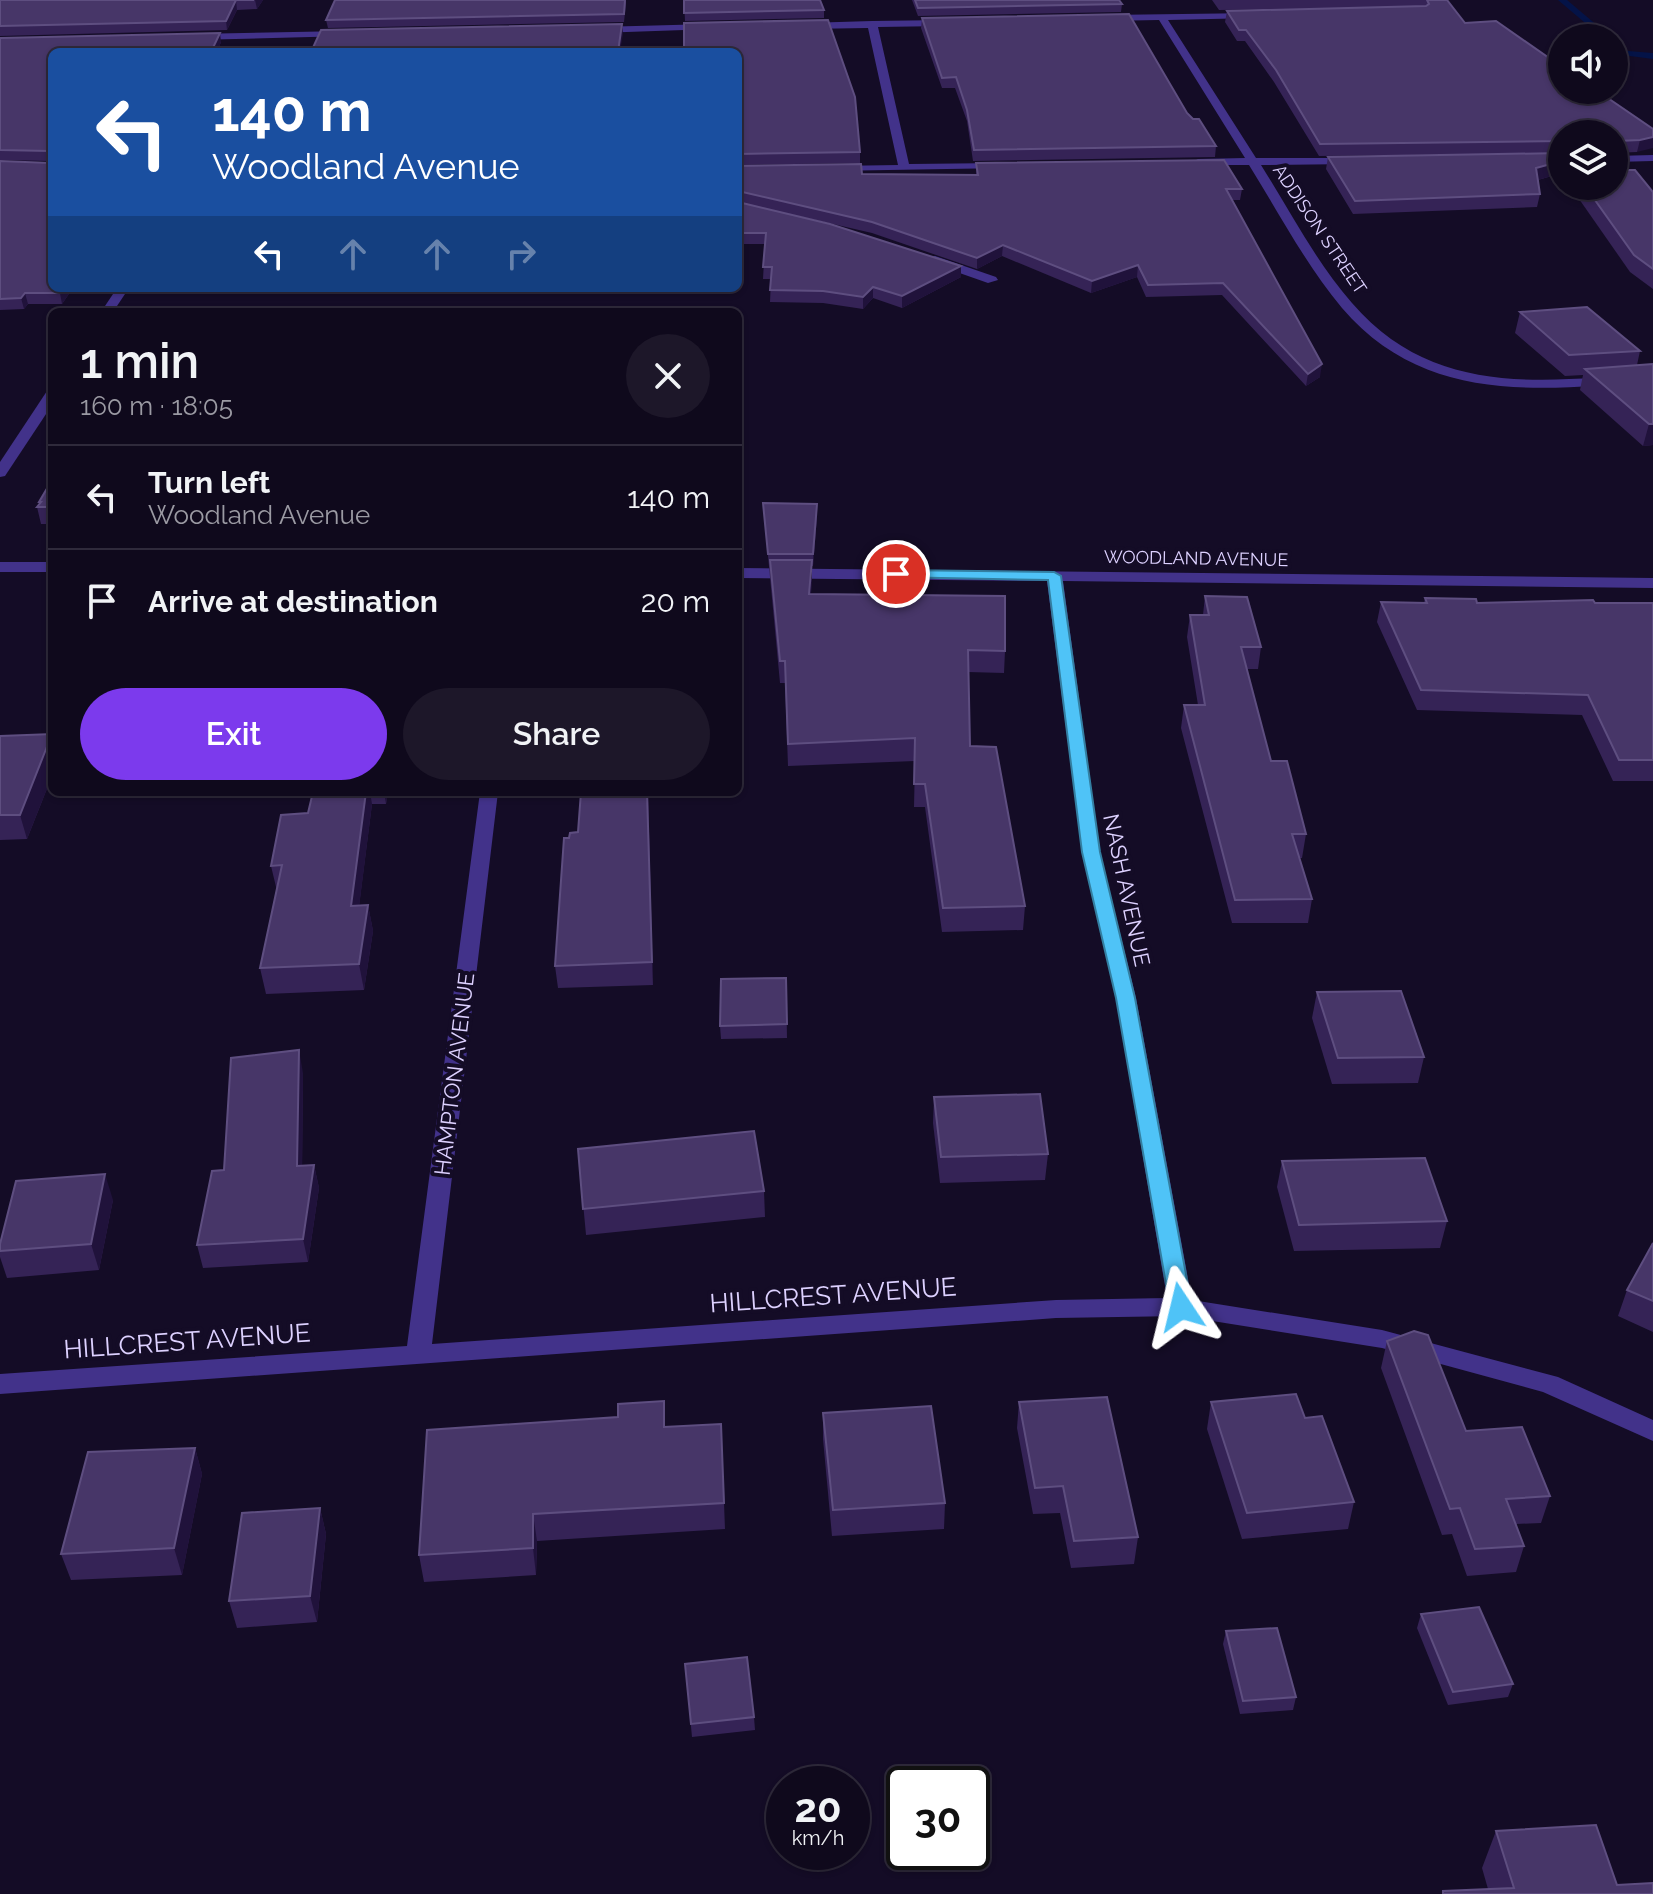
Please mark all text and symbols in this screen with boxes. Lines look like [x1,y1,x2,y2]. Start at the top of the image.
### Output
map controls [1548,24,1628,200]
button: sound [1548,24,1628,104]
text: 140 m [212,78,372,144]
icon: left [80,80,184,184]
button: layers [1548,120,1628,200]
text: Woodland Avenue [212,145,520,187]
street label: ADDISON STREET [1269,160,1371,298]
icon: left [247,232,291,276]
icon: ahead [331,232,375,276]
icon: ahead [415,232,459,276]
icon: right [499,232,543,276]
text: 1 min [80,333,199,389]
button: close [626,334,710,418]
text: 160 m · 18:05 [80,391,233,421]
text: Turn left [148,465,270,500]
icon: left [80,475,124,519]
text: 140 m [627,480,710,515]
text: Woodland Avenue [148,500,370,530]
pin [862,540,930,608]
street label: WOODLAND AVENUE [1104,546,1288,570]
icon: arrive [874,552,918,596]
icon: arrive [80,579,124,623]
text: Arrive at destination [148,584,438,619]
text: 20 m [641,584,710,619]
button: Exit [80,688,387,780]
button: Share [403,688,710,780]
street label: NASH AVENUE [1098,811,1156,969]
street label: HAMPTON AVENUE [429,971,479,1177]
position arrow [1139,1265,1223,1349]
street label: HILLCREST AVENUE [709,1271,957,1319]
street label: HILLCREST AVENUE [63,1317,311,1365]
speed limit sign: 30 [886,1766,990,1870]
text: 20 [794,1784,842,1831]
text: km/h [792,1826,844,1850]

